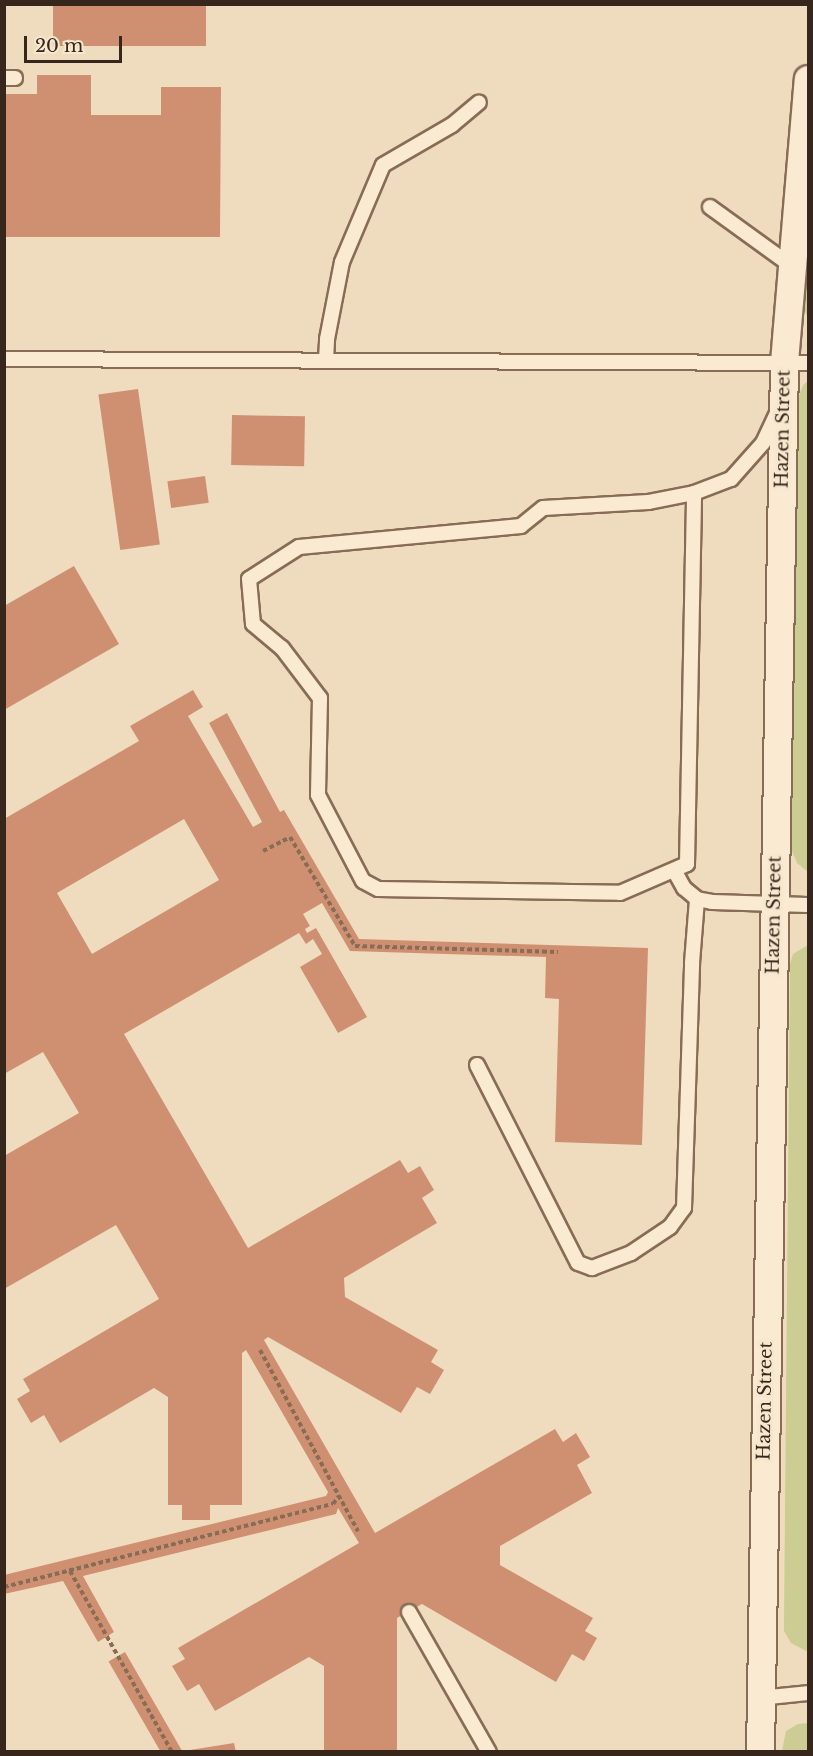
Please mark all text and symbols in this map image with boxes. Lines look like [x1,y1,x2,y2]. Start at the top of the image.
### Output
scale bar [27,24,124,62]
text: 20 m [35,35,83,57]
street label: Hazen Street [771,369,795,489]
street label: Hazen Street [762,855,786,975]
street label: Hazen Street [753,1341,777,1461]

